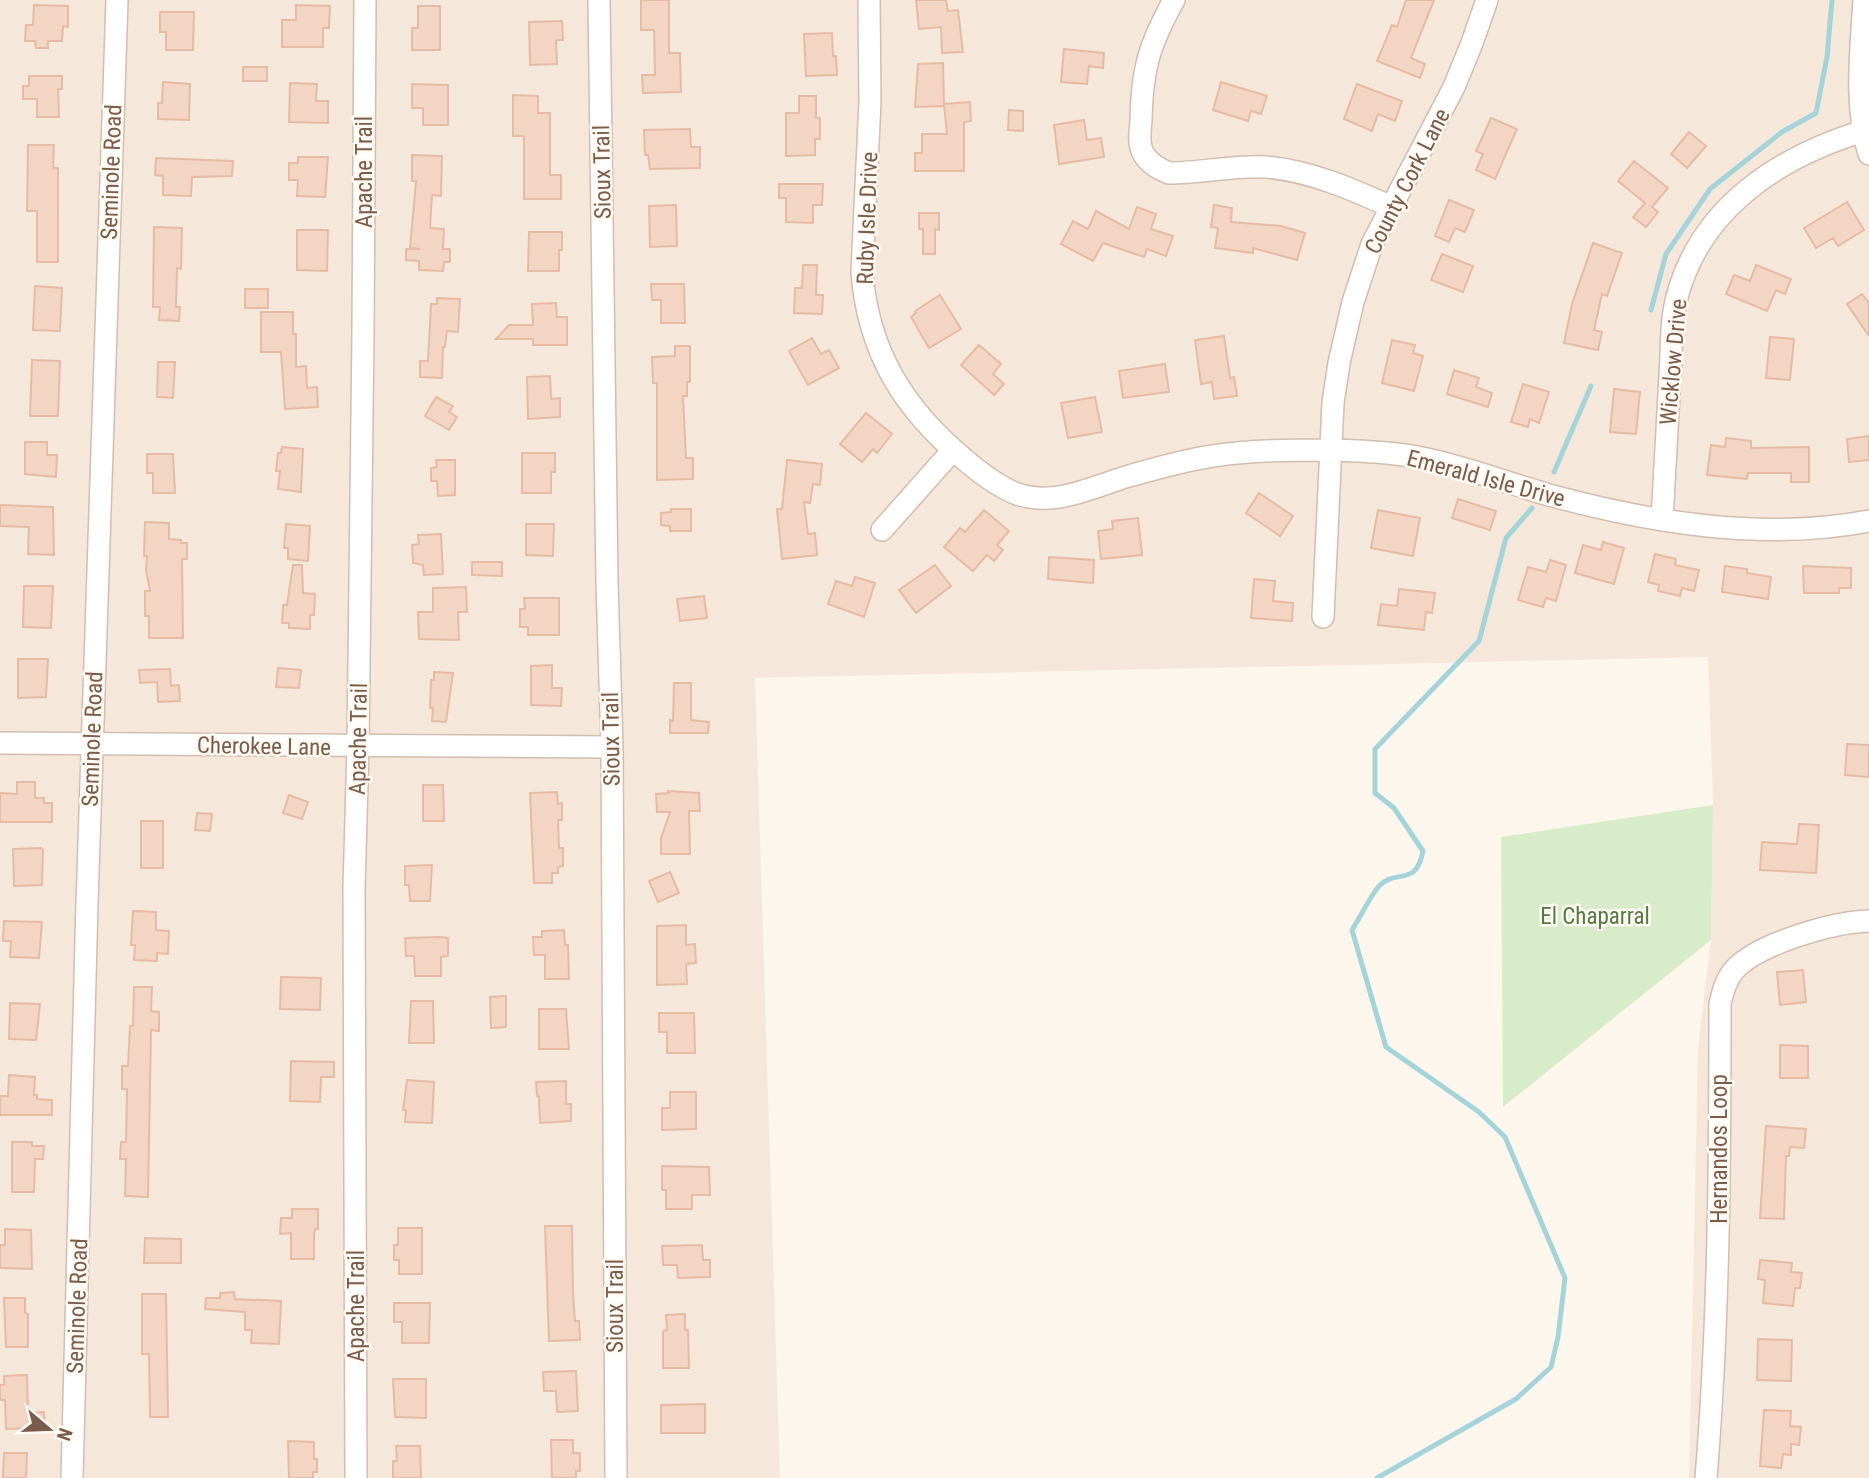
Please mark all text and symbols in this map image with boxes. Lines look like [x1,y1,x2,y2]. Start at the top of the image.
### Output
street label: Seminole Road [96,104,127,240]
street label: County Cork Lane [1359,104,1456,258]
street label: Apache Trail [351,116,378,228]
street label: Sioux Trail [588,125,617,219]
street label: Ruby Isle Drive [852,151,883,285]
street label: Wicklow Drive [1655,298,1692,426]
street label: Emerald Isle Drive [1404,444,1568,513]
street label: Seminole Road [77,671,108,807]
street label: Apache Trail [344,683,373,795]
street label: Sioux Trail [597,692,626,786]
street label: Cherokee Lane [197,732,331,761]
park label: El Chaparral [1540,903,1650,930]
street label: Hernandos Loop [1706,1074,1733,1224]
street label: Seminole Road [62,1238,93,1374]
street label: Apache Trail [343,1250,370,1362]
street label: Sioux Trail [602,1259,629,1353]
north arrow [14,1394,84,1464]
text: N [52,1425,77,1444]

